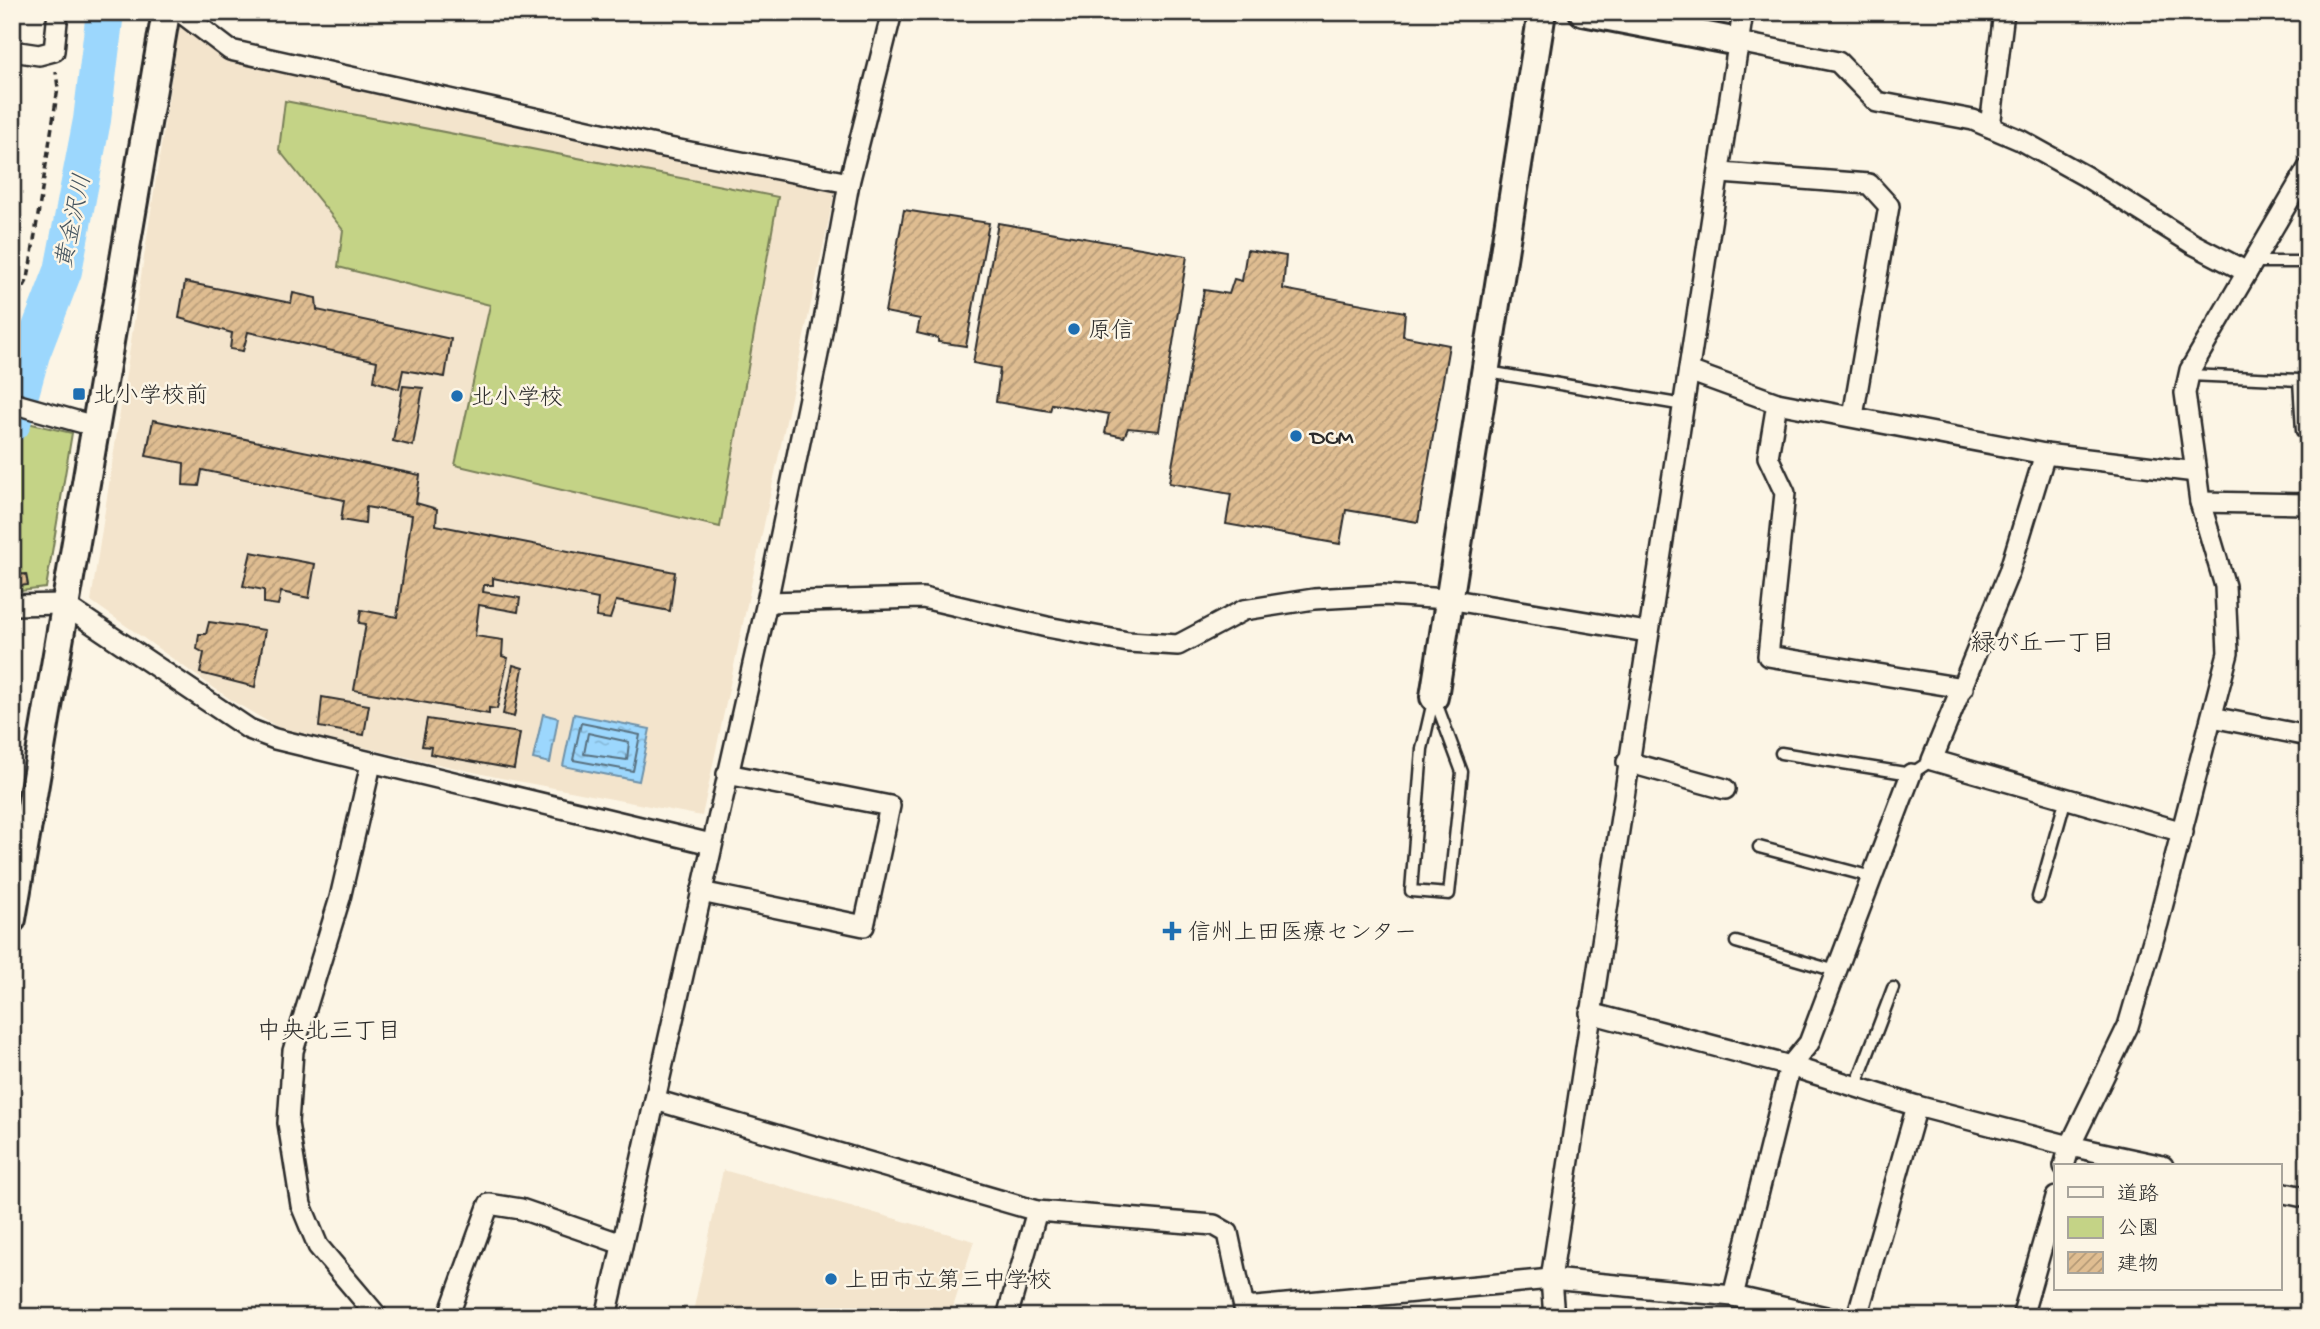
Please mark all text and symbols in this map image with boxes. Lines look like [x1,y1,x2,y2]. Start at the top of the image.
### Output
water label: 黄金沢川 [50,172,100,272]
place label: 原信 [1088,318,1134,346]
marker: 原信 [1066,321,1082,337]
place label: 北小学校前 [93,383,208,411]
place label: 北小学校 [471,385,563,413]
marker: 北小学校前 [71,386,87,402]
marker: 北小学校 [449,388,465,404]
place label: DCM [1308,426,1354,453]
marker: DCM [1288,428,1304,444]
district label: 緑が丘一丁目 [1971,631,2115,660]
place label: 信州上田医療センター [1188,920,1417,948]
marker: 信州上田医療センター [1162,921,1182,941]
district label: 中央北三丁目 [257,1018,401,1048]
legend [2054,1164,2282,1290]
text: 道路 [2117,1183,2159,1209]
text: 公園 [2117,1218,2159,1243]
text: 建物 [2117,1253,2159,1279]
place label: 上田市立第三中学校 [845,1268,1052,1296]
marker: 上田市立第三中学校 [823,1271,839,1287]

